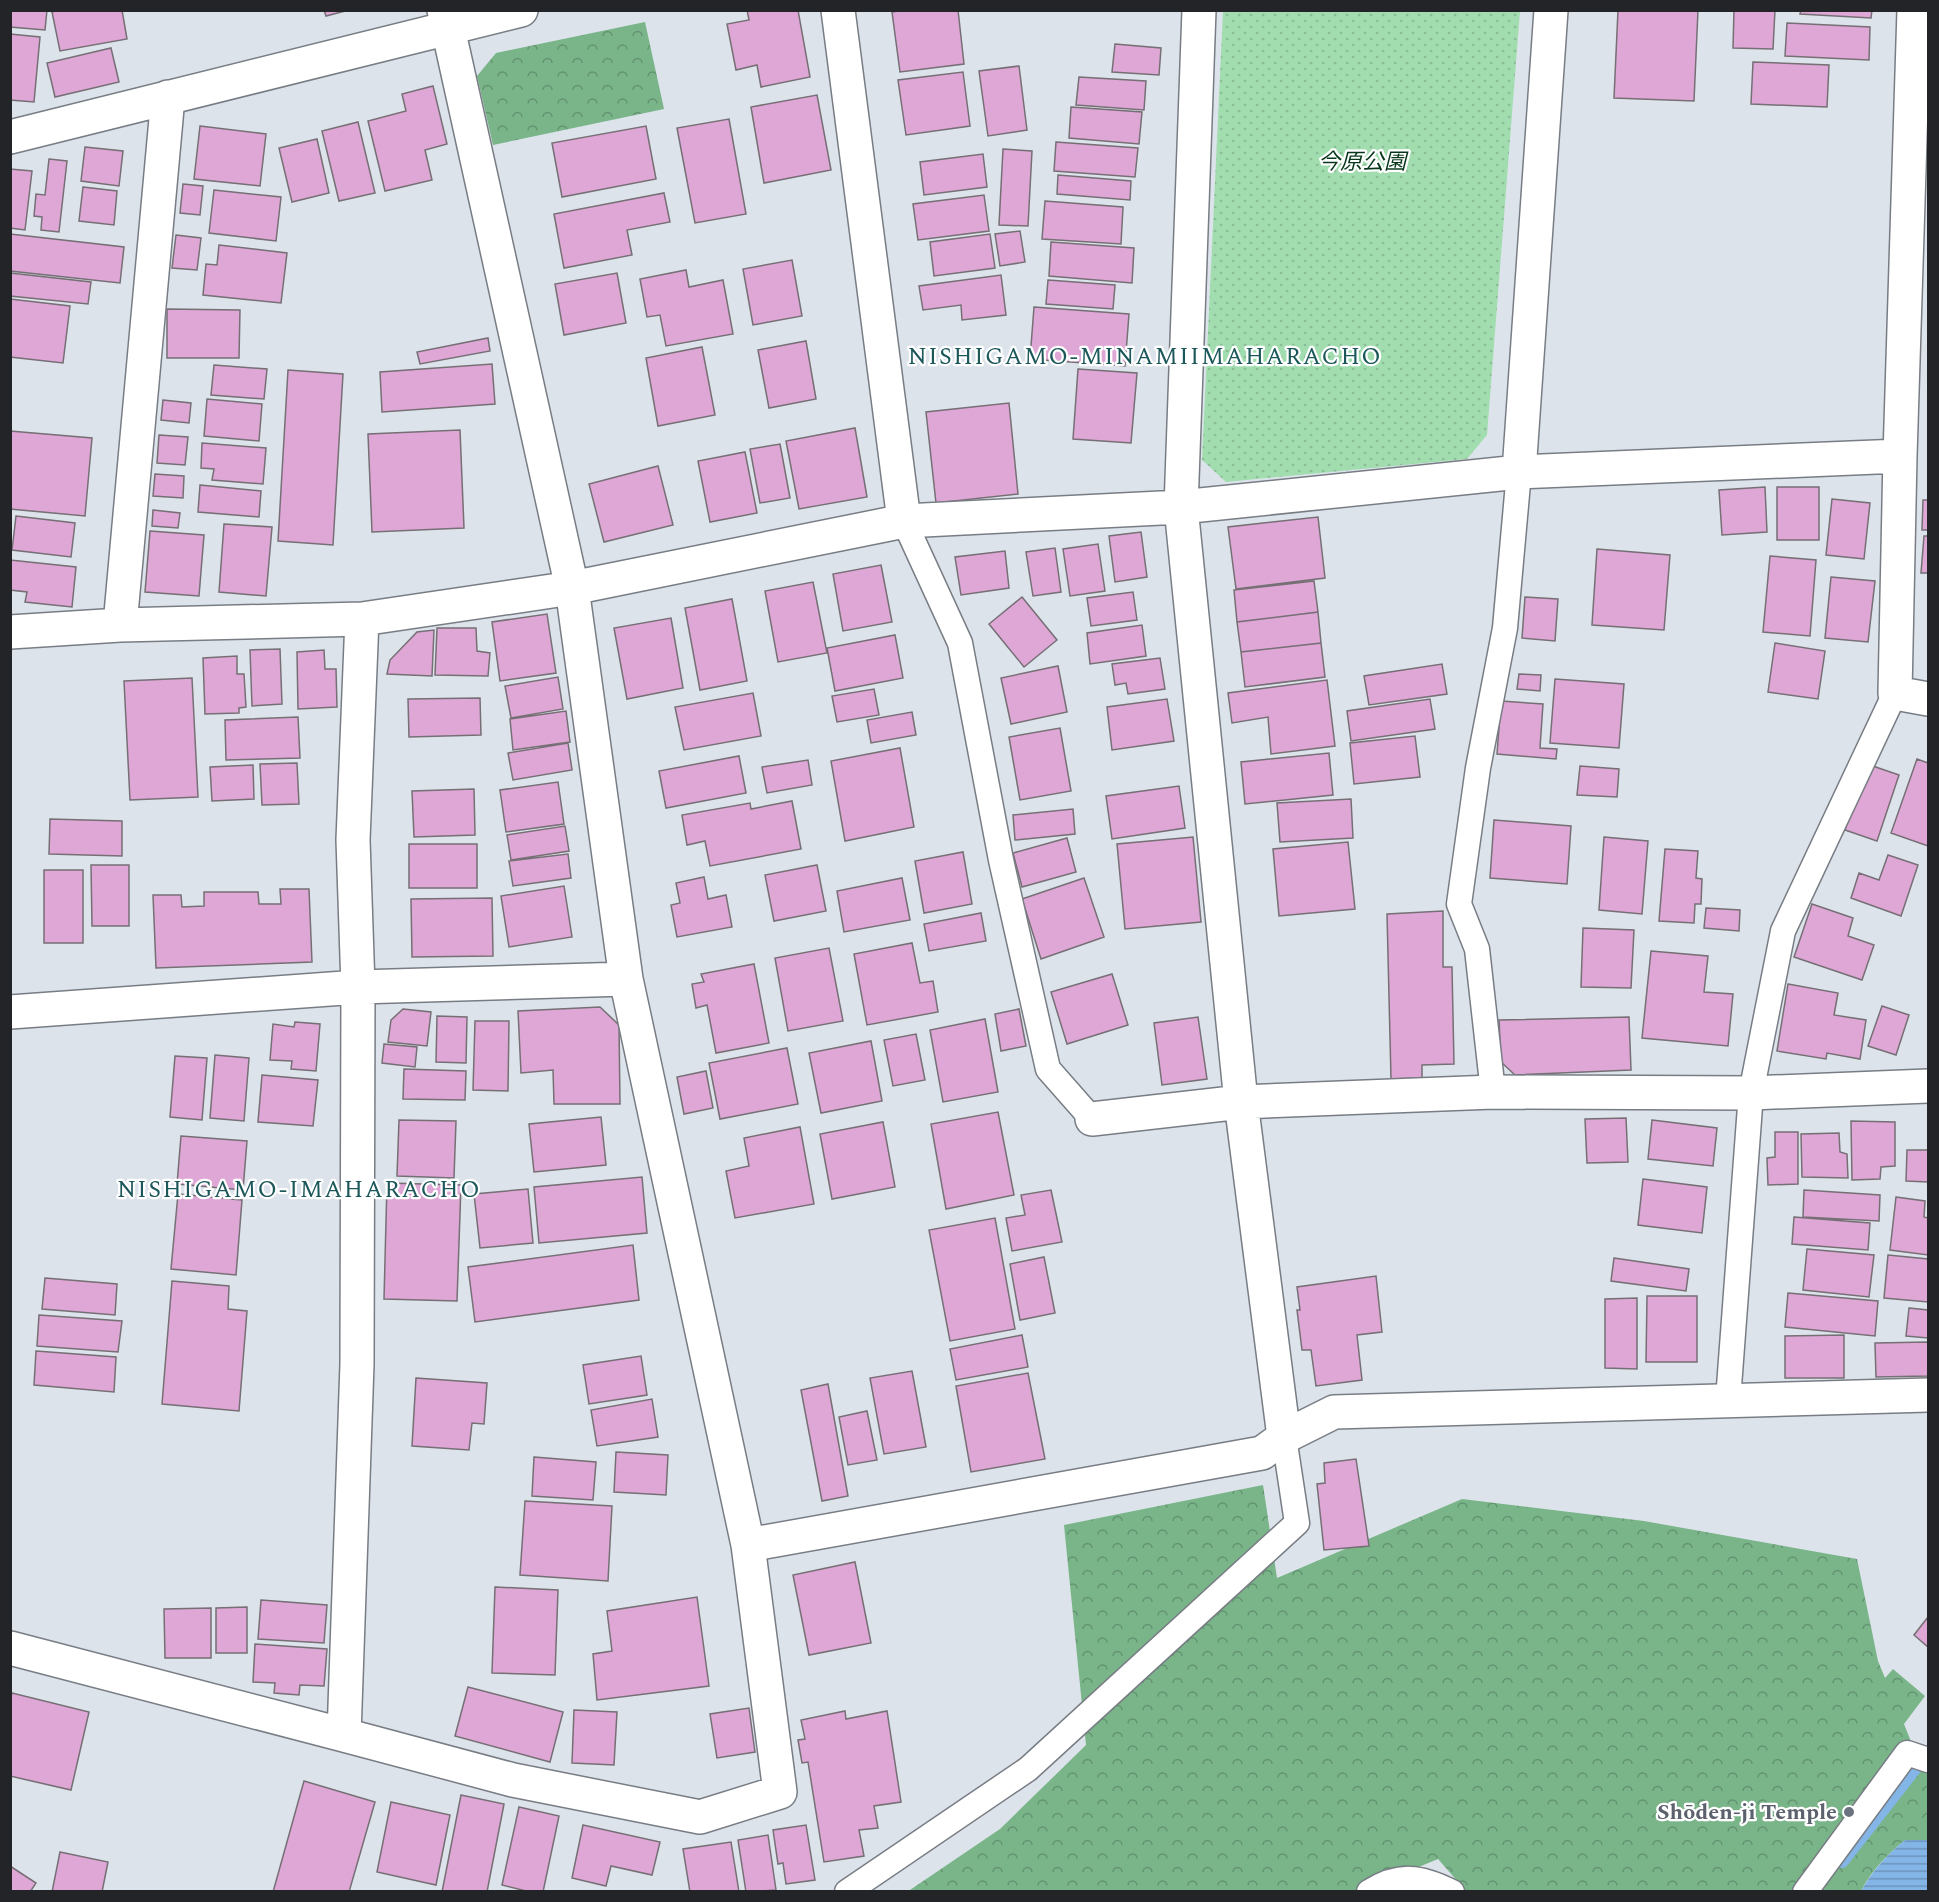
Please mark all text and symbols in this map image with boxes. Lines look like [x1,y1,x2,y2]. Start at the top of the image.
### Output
park label: 今原公園 [1318,146,1409,179]
district label: NISHIGAMO-MINAMIIMAHARACHO [908,339,1382,375]
district label: NISHIGAMO-IMAHARACHO [117,1172,481,1208]
place label: Shōden-ji Temple [1657,1796,1837,1829]
marker: Shōden-ji Temple [1842,1805,1856,1819]

